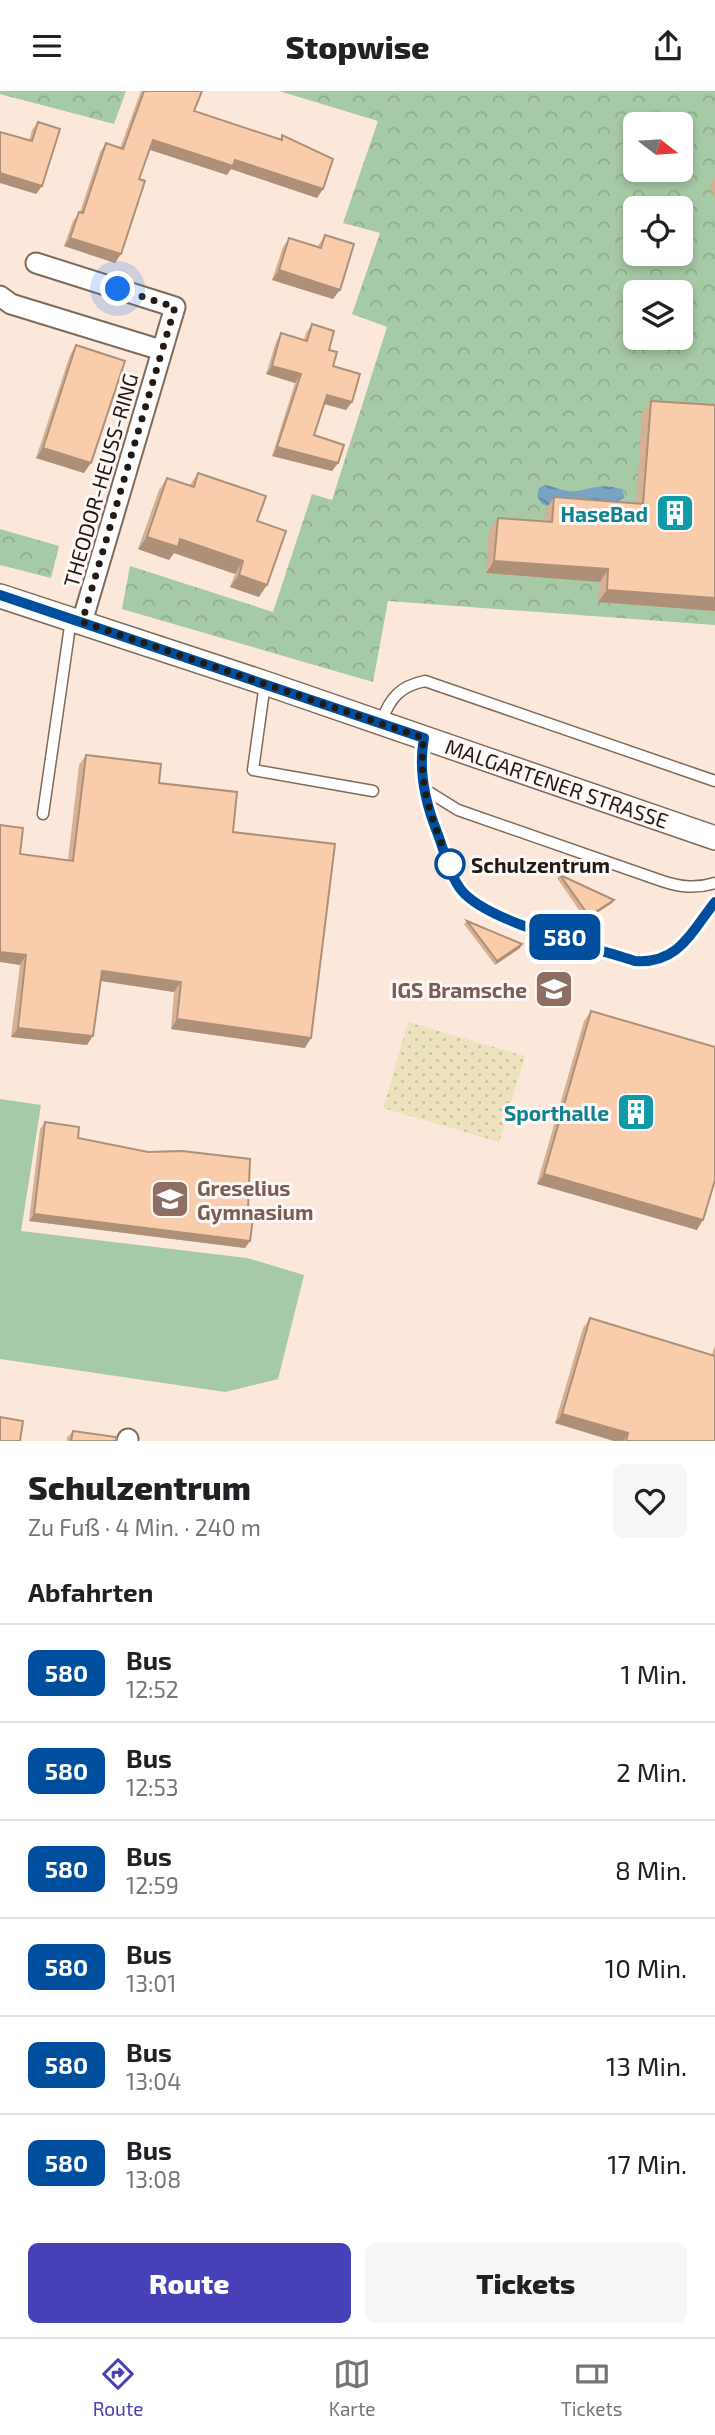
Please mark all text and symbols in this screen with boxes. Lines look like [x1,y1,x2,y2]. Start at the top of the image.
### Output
icon: menu [28,27,66,65]
text: Stopwise [285,27,430,65]
icon: share [649,27,687,65]
north arrow [623,112,693,182]
map controls [623,112,693,350]
button: locate [623,196,693,266]
your location [100,271,135,306]
button: layers [623,280,693,350]
street label: THEODOR-HEUSS-RING [57,370,143,590]
building icon: HaseBad [654,492,696,534]
place label: HaseBad [561,501,648,526]
street label: MALGARTENER STRASSE [442,733,672,833]
marker: Schulzentrum [435,849,465,879]
place label: Schulzentrum [471,852,610,877]
line badge: 580 [525,914,605,960]
text: 580 [543,922,587,951]
school or university icon: IGS Bramsche [533,968,575,1010]
place label: IGS Bramsche [391,977,527,1002]
building icon: Sporthalle [615,1091,657,1133]
place label: Sporthalle [504,1100,609,1125]
place label: Greselius Gymnasium [197,1175,314,1225]
school or university icon: Greselius Gymnasium [149,1178,191,1220]
button: heart [613,1464,687,1538]
text: Schulzentrum [28,1467,251,1507]
text: Zu Fuß · 4 Min. · 240 m [28,1513,261,1541]
text: Abfahrten [28,1576,153,1607]
text: Bus [126,1644,172,1675]
text: 580 [45,1658,88,1687]
text: 1 Min. [621,1658,687,1689]
text: 12:52 [126,1675,179,1703]
text: Bus [126,1742,172,1773]
text: 580 [45,1756,88,1785]
text: 2 Min. [616,1756,687,1787]
text: 12:53 [126,1773,179,1801]
text: Bus [126,1840,172,1871]
text: 580 [45,1854,88,1883]
text: 8 Min. [615,1854,687,1885]
text: 12:59 [126,1871,179,1899]
text: Bus [126,1938,172,1969]
text: 580 [45,1952,88,1981]
text: 10 Min. [605,1952,687,1983]
text: 13:01 [126,1969,176,1997]
text: Bus [126,2036,172,2067]
text: 580 [45,2050,88,2079]
text: 13 Min. [606,2050,687,2081]
text: 13:04 [126,2067,181,2095]
text: Bus [126,2134,172,2165]
text: 580 [45,2148,88,2177]
text: 17 Min. [607,2148,687,2179]
text: 13:08 [126,2165,181,2193]
button: Route [28,2243,351,2323]
button: Tickets [365,2243,687,2323]
tab: Route [93,2355,143,2420]
tab: Karte [329,2355,375,2420]
tab: Tickets [561,2355,622,2420]

